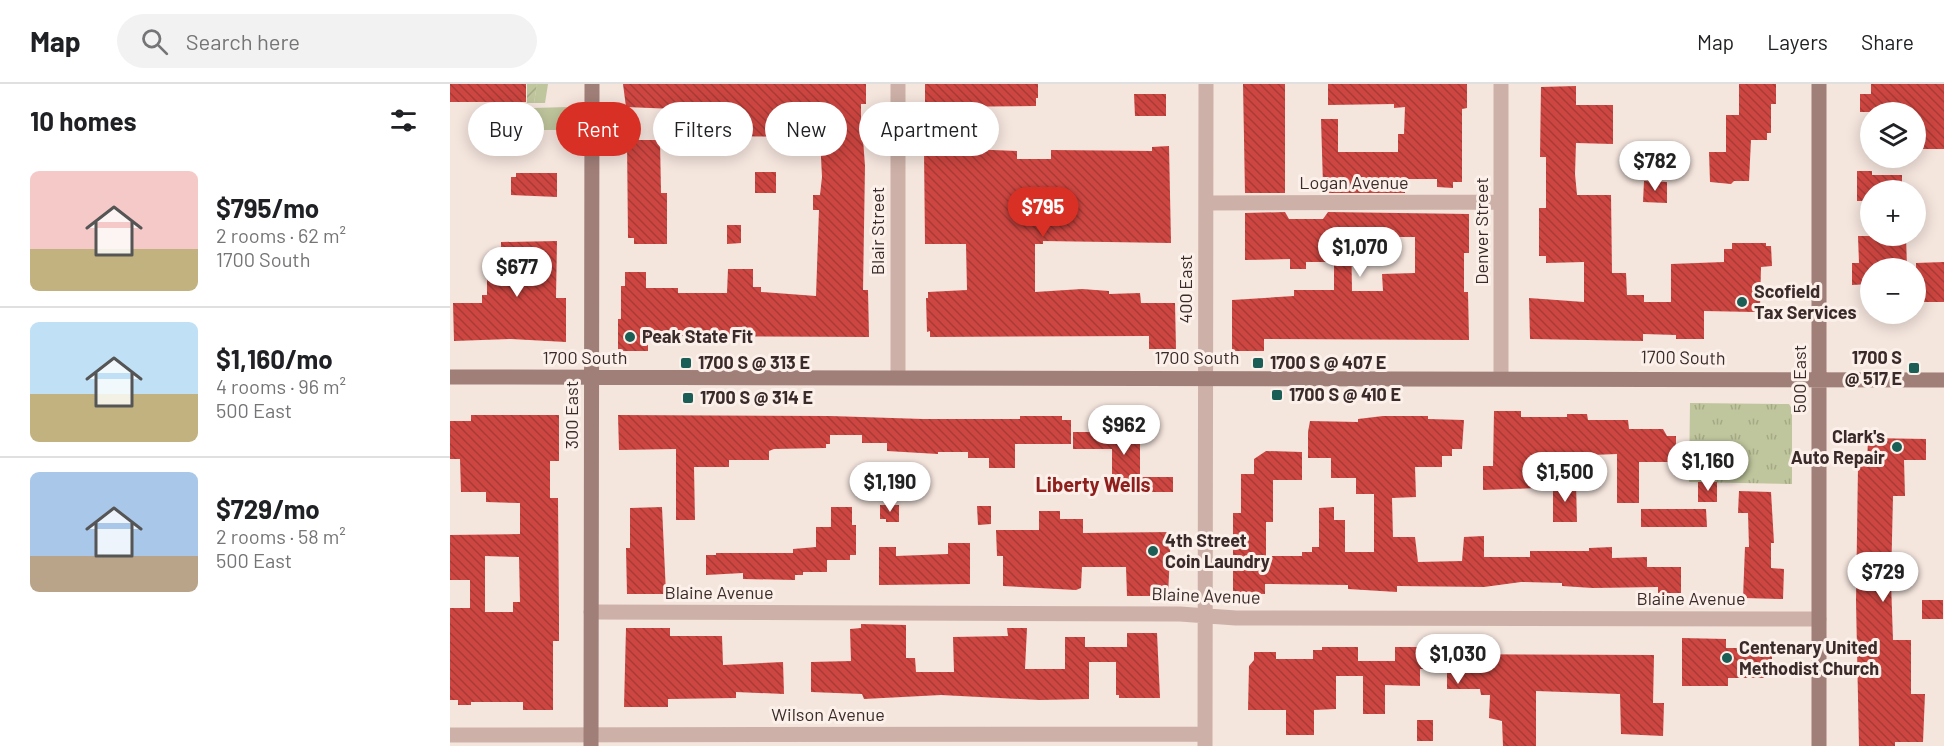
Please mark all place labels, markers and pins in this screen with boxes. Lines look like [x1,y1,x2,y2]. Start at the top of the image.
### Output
pin: $782 [1619,141,1691,192]
pin: $795 [1007,187,1079,238]
pin: $1,070 [1311,227,1409,278]
pin: $677 [481,247,553,298]
place label: Scofield Tax Services [1754,280,1857,323]
marker: Scofield Tax Services [1735,295,1749,309]
place label: Peak State Fit [642,325,753,347]
marker: Peak State Fit [623,330,637,344]
place label: 1700 S @ 517 E [1845,346,1902,389]
place label: 1700 S @ 313 E [698,351,810,373]
place label: 1700 S @ 407 E [1270,351,1386,373]
marker: 1700 S @ 313 E [679,356,693,370]
marker: 1700 S @ 407 E [1251,356,1265,370]
marker: 1700 S @ 517 E [1907,361,1921,375]
place label: 1700 S @ 410 E [1289,383,1401,405]
place label: 1700 S @ 314 E [700,386,813,408]
marker: 1700 S @ 410 E [1270,388,1284,402]
marker: 1700 S @ 314 E [681,391,695,405]
pin: $962 [1088,405,1160,456]
place label: Clark's Auto Repair [1791,425,1885,468]
marker: Clark's Auto Repair [1890,440,1904,454]
pin: $1,160 [1659,441,1757,492]
pin: $1,500 [1516,452,1614,503]
pin: $1,190 [841,462,939,513]
place label: 4th Street Coin Laundry [1165,529,1270,572]
marker: 4th Street Coin Laundry [1146,544,1160,558]
pin: $729 [1847,552,1919,603]
pin: $1,030 [1409,634,1507,685]
place label: Centenary United Methodist Church [1739,636,1879,679]
marker: Centenary United Methodist Church [1720,651,1734,665]

